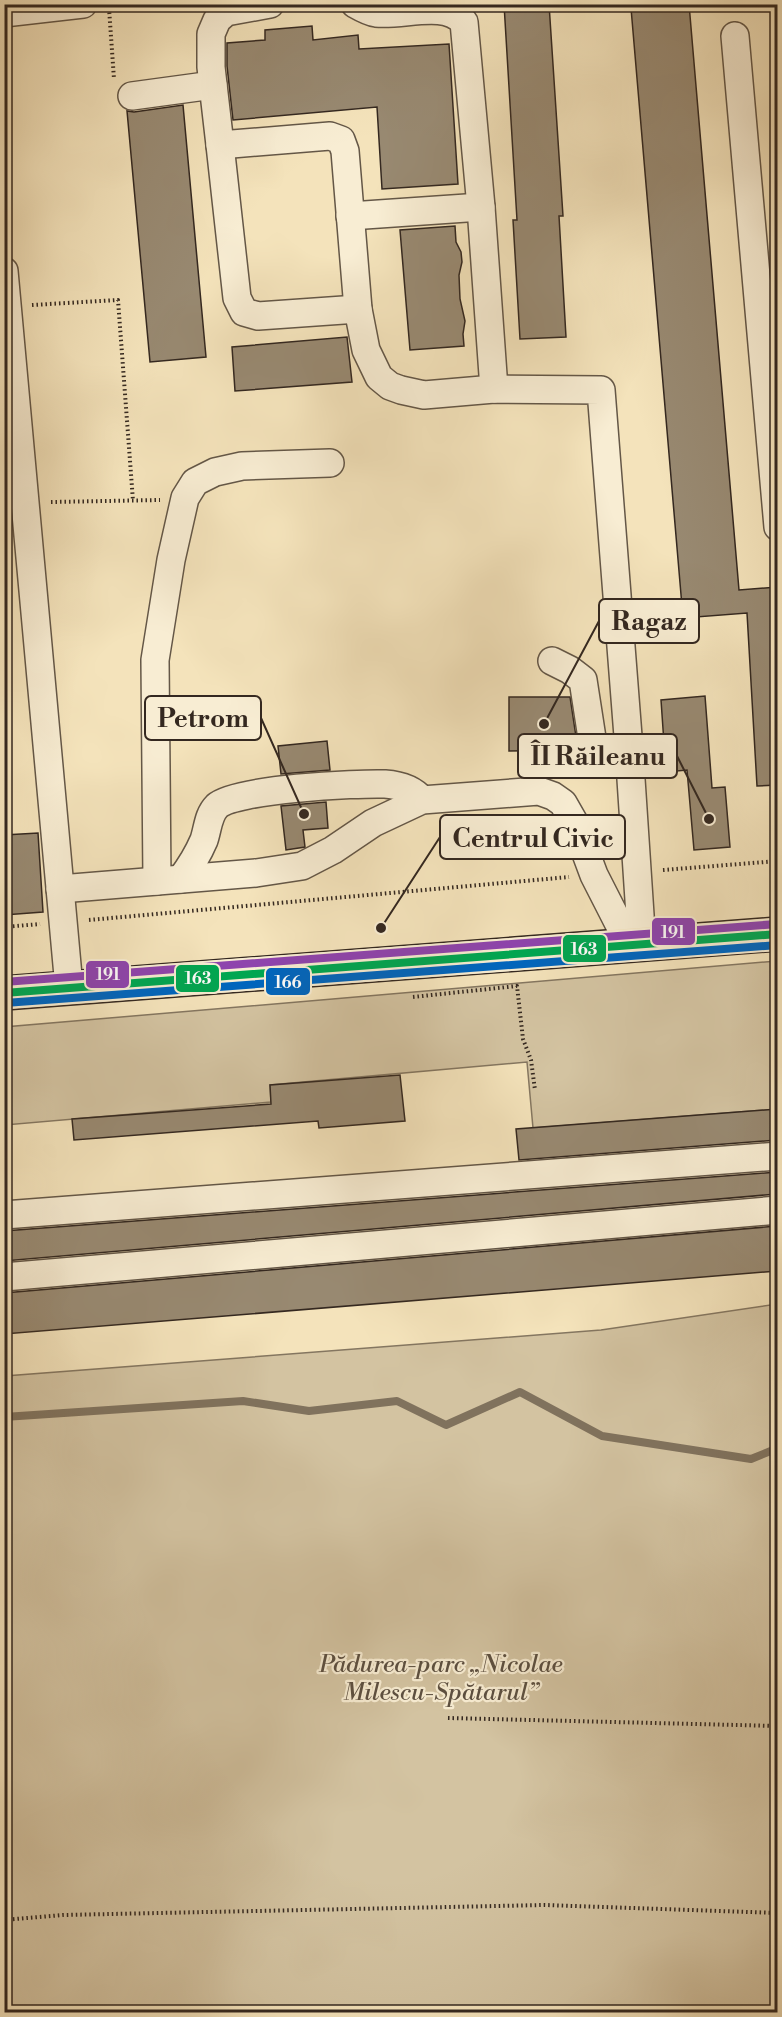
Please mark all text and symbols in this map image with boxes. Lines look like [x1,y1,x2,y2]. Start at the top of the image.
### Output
callout: Ragaz [599,599,699,643]
text: Ragaz [611,606,687,638]
callout: Petrom [145,696,261,740]
text: Petrom [157,703,249,735]
callout: ÎI Răileanu [518,734,677,778]
text: ÎI Răileanu [530,739,665,773]
callout: Centrul Civic [440,815,625,859]
text: Centrul Civic [452,823,614,855]
line badge: 191 [651,917,696,946]
text: 191 [661,923,686,943]
line badge: 163 [562,934,607,963]
text: 163 [571,940,598,960]
line badge: 191 [85,960,130,989]
line badge: 163 [175,964,220,993]
text: 191 [96,965,121,985]
line badge: 166 [265,967,311,996]
text: 163 [185,969,212,989]
text: 166 [274,973,302,993]
park label: Pădurea-parc „Nicolae Milescu-Spătarul” [318,1650,563,1708]

